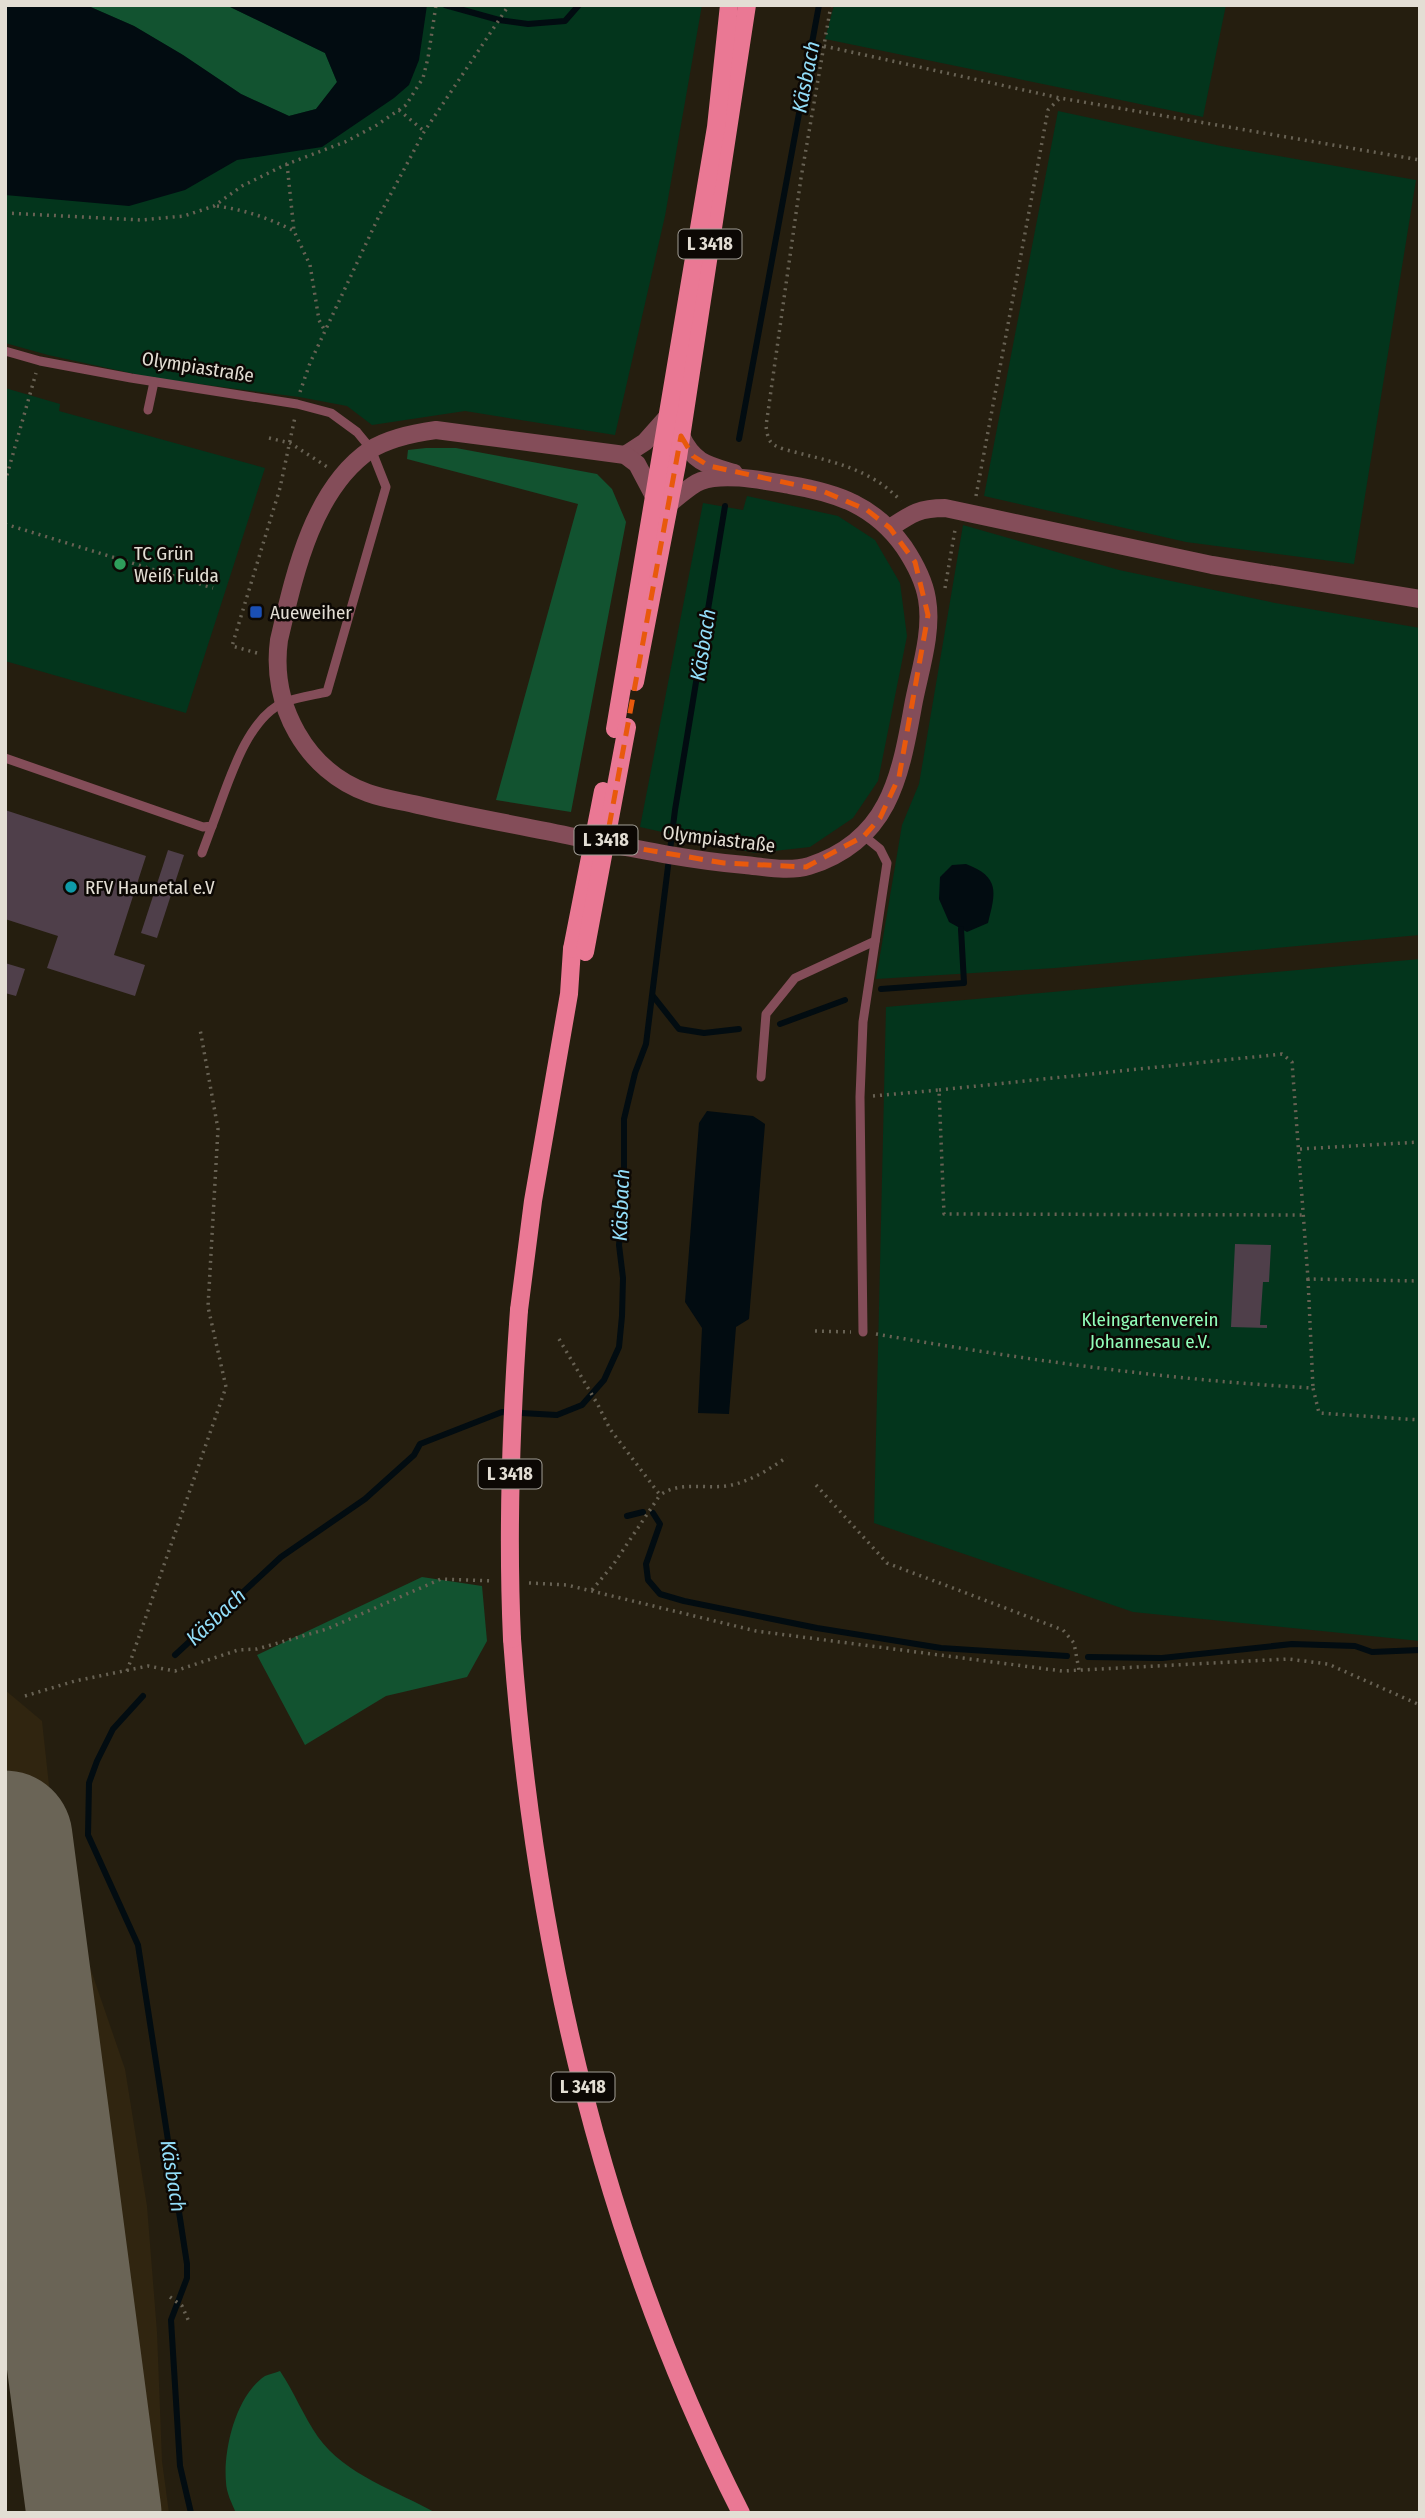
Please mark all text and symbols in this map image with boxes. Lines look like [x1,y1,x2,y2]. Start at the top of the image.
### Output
water label: Käsbach [786,39,826,115]
road number: L 3418 [678,230,742,258]
street label: Olympiastraße [140,347,256,387]
place label: TC Grün Weiß Fulda [134,542,219,587]
marker: TC Grün Weiß Fulda [112,556,128,572]
place label: Aueweiher [270,601,352,624]
marker: Aueweiher [248,604,264,620]
water label: Käsbach [684,607,722,683]
street label: Olympiastraße [661,821,777,857]
road number: L 3418 [574,826,638,854]
place label: RFV Haunetal e.V [85,876,215,899]
marker: RFV Haunetal e.V [63,879,79,895]
water label: Käsbach [607,1168,635,1242]
park label: Kleingartenverein Johannesau e.V. [1082,1308,1218,1353]
road number: L 3418 [478,1460,542,1489]
water label: Käsbach [181,1583,251,1651]
road number: L 3418 [552,2073,614,2102]
water label: Käsbach [154,2138,192,2214]

